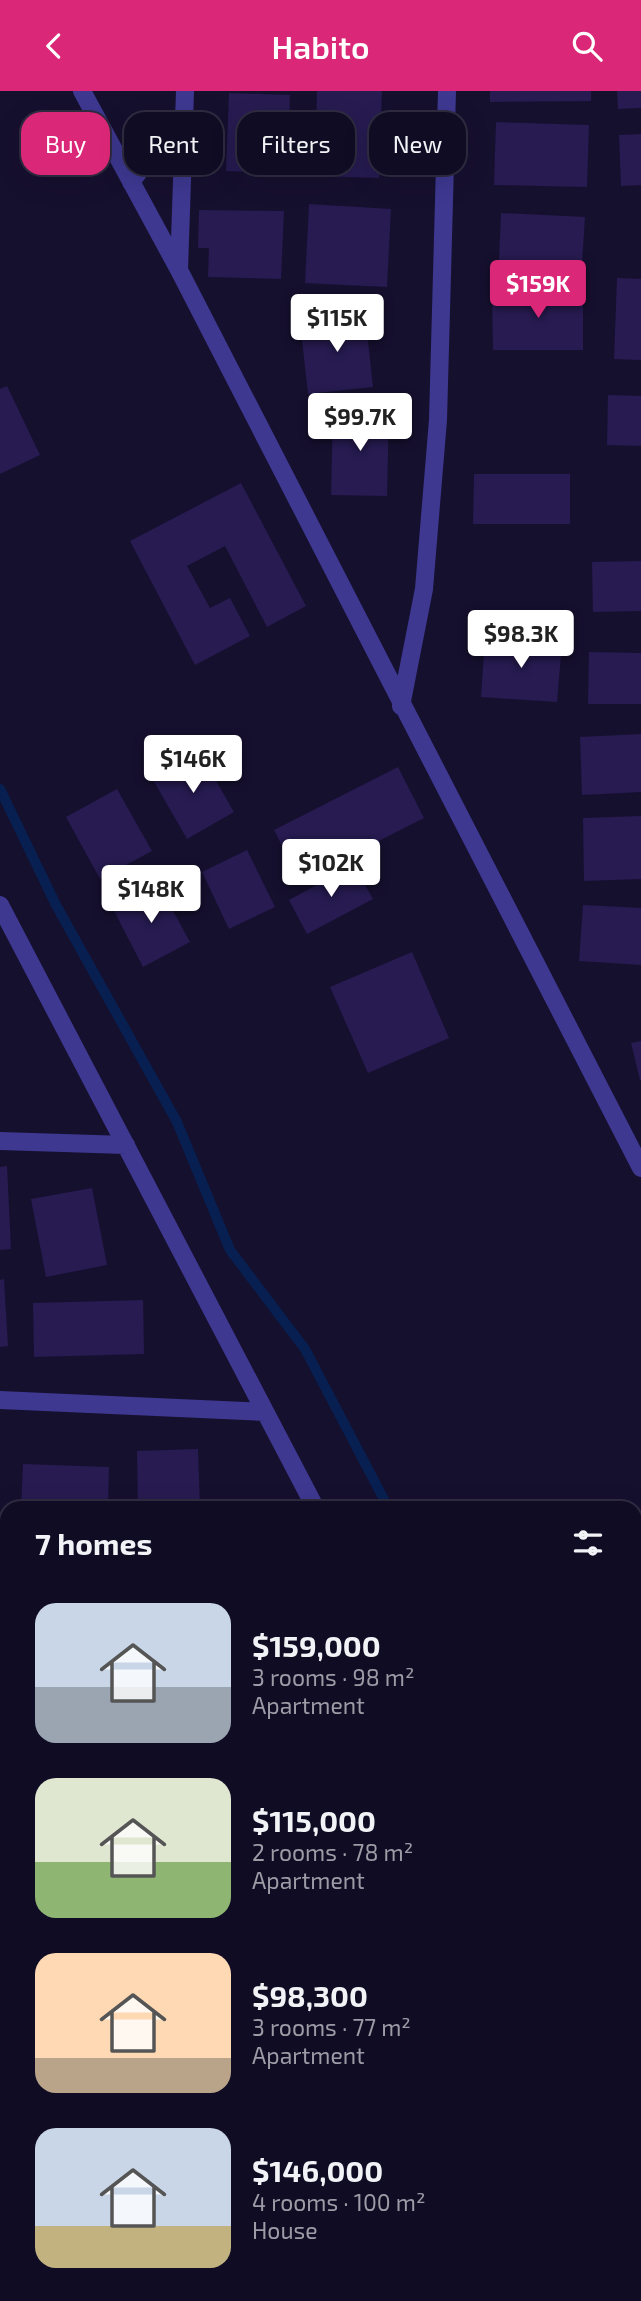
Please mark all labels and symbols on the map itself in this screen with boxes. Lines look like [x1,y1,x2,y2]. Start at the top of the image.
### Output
pin: $159K [489,261,587,320]
pin: $115K [288,295,386,354]
pin: $99.7K [303,393,417,453]
pin: $98.3K [464,611,578,670]
pin: $146K [144,735,242,795]
pin: $102K [282,839,380,899]
pin: $148K [102,865,200,925]

